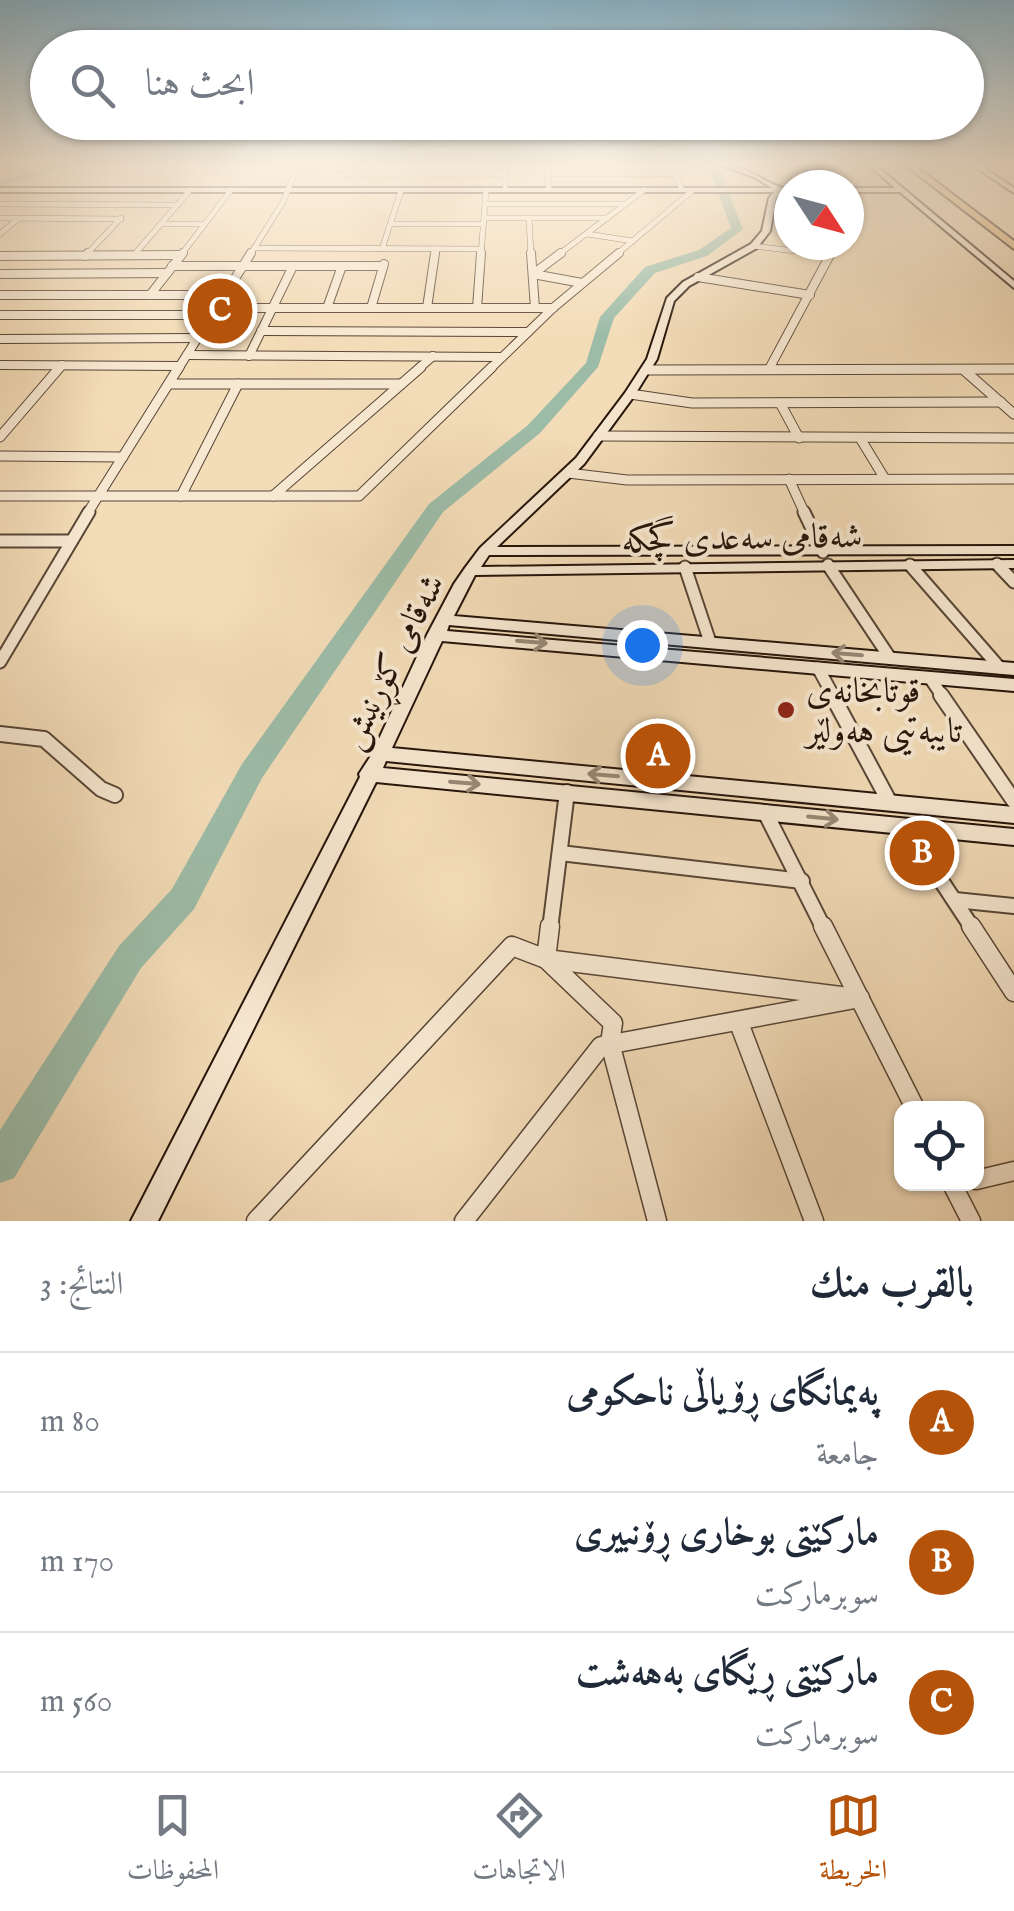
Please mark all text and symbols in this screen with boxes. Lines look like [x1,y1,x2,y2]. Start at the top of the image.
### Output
search box [30,30,984,140]
icon: search [65,58,120,113]
text: ابحث هنا [145,61,255,109]
north arrow [774,170,864,260]
pin: C [188,274,252,348]
street label: شەقامی سەعدی گچکە [621,512,863,564]
street label: شەقامی کۆڕنیش [330,567,459,759]
your location [617,620,668,671]
one-way arrow [516,633,548,652]
one-way arrow [832,645,864,664]
place label: قوتابخانەی تایبەتیی هەولێر [803,670,962,756]
marker: قوتابخانەی تایبەتیی هەولێر [775,699,797,721]
pin: A [626,718,690,794]
one-way arrow [588,765,620,784]
one-way arrow [449,773,481,792]
one-way arrow [807,808,839,827]
pin: B [890,816,954,890]
map controls [894,1101,984,1191]
button: locate [894,1101,984,1191]
text: بالقرب منك [810,1258,974,1311]
text: النتائج: 3 [40,1265,124,1306]
text: پەیمانگای ڕۆیاڵی ناحکومی [567,1370,879,1418]
text: 80 m [40,1402,100,1443]
text: A [931,1402,952,1443]
text: جامعة [816,1435,879,1476]
text: مارکێتی بوخاری ڕۆنبیری [574,1510,879,1558]
text: 170 m [40,1542,114,1583]
text: B [931,1542,952,1583]
text: سوبرماركت [755,1575,879,1616]
text: مارکێتی ڕێگای بەهەشت [576,1650,879,1698]
text: 560 m [40,1682,112,1723]
text: C [930,1682,953,1723]
text: سوبرماركت [755,1715,879,1756]
tab: المحفوظات [127,1788,219,1897]
tab: الاتجاهات [472,1788,566,1897]
tab: الخريطة [819,1788,887,1897]

